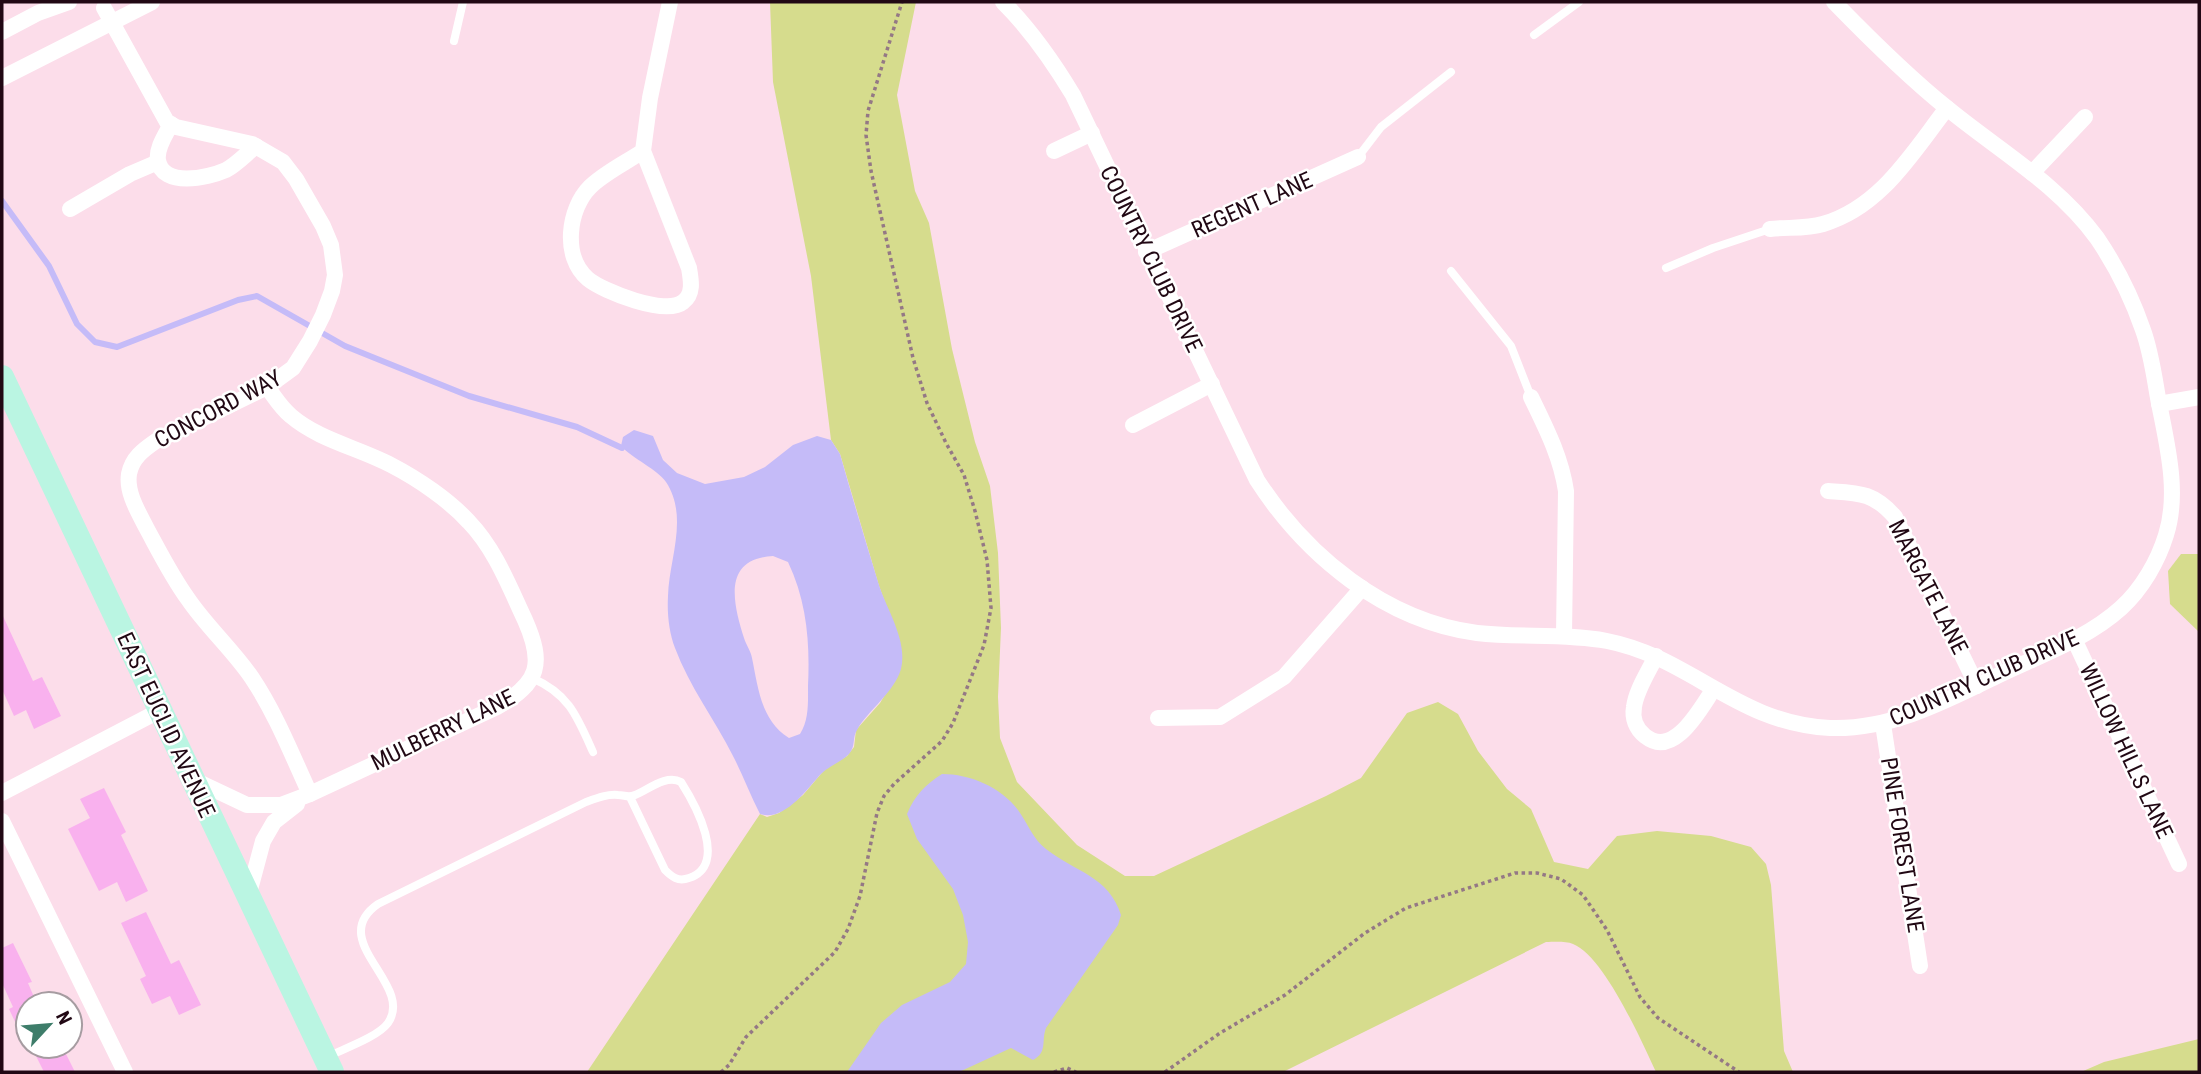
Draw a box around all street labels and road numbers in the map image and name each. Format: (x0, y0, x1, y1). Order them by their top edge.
street label: COUNTRY CLUB DRIVE (1094, 161, 1208, 357)
street label: REGENT LANE (1187, 166, 1317, 244)
street label: CONCORD WAY (150, 364, 286, 454)
street label: MARGATE LANE (1883, 515, 1973, 659)
street label: COUNTRY CLUB DRIVE (1885, 624, 2083, 732)
street label: EAST EUCLID AVENUE (111, 628, 221, 822)
street label: WILLOW HILLS LANE (2074, 659, 2178, 843)
street label: MULBERRY LANE (367, 684, 519, 776)
street label: PINE FOREST LANE (1875, 756, 1929, 934)

